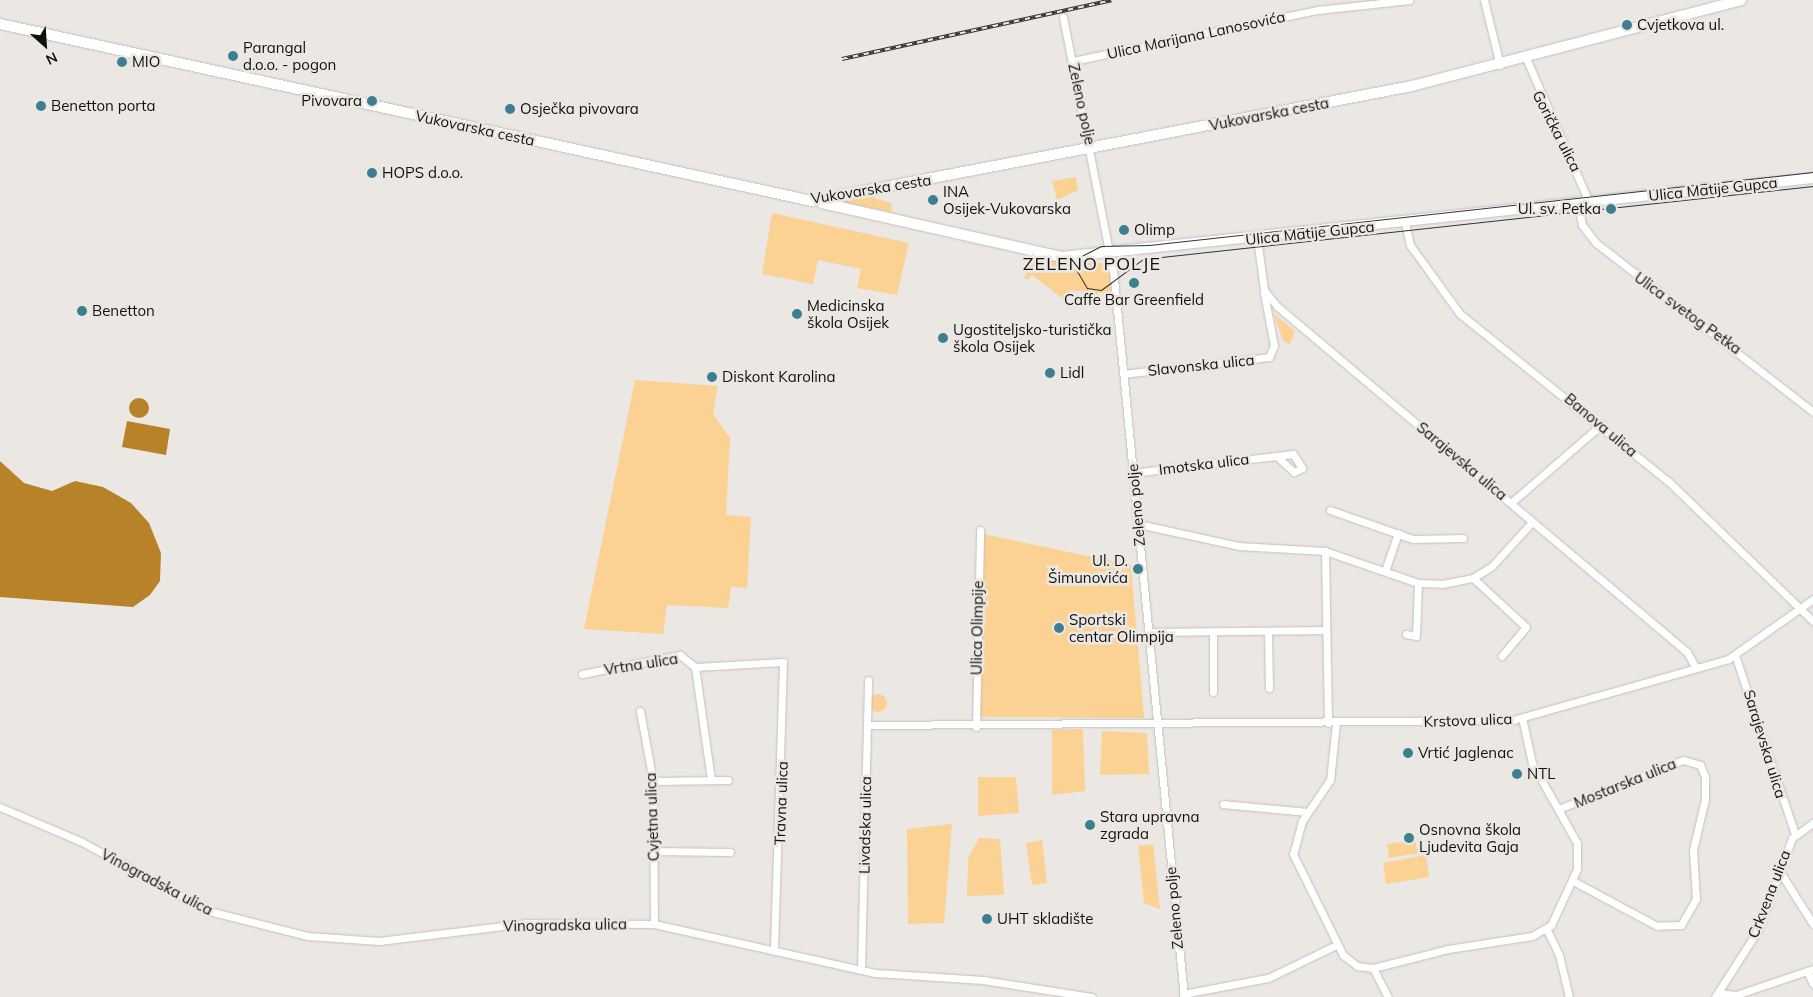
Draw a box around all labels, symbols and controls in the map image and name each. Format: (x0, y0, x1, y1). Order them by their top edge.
street label: Ulica Marijana Lanosovića (1105, 7, 1287, 63)
place label: Cvjetkova ul. (1637, 16, 1724, 34)
marker: Cvjetkova ul. (1621, 19, 1633, 31)
north arrow (20, 20, 70, 70)
place label: Parangal d.o.o. - pogon (243, 38, 336, 73)
text: N (43, 48, 60, 69)
marker: Parangal d.o.o. - pogon (227, 50, 239, 62)
place label: MIO (132, 53, 160, 71)
marker: MIO (116, 56, 128, 68)
street label: Zeleno polje (1065, 62, 1099, 146)
street label: Gorička ulica (1529, 87, 1585, 175)
place label: Pivovara (301, 92, 362, 110)
street label: Vukovarska cesta (1208, 94, 1330, 134)
marker: Pivovara (366, 95, 378, 107)
place label: Benetton porta (51, 97, 155, 115)
marker: Benetton porta (35, 100, 47, 112)
place label: Osječka pivovara (520, 100, 639, 118)
marker: Osječka pivovara (504, 103, 516, 115)
street label: Vukovarska cesta (414, 107, 536, 149)
place label: HOPS d.o.o. (382, 164, 463, 182)
marker: HOPS d.o.o. (366, 167, 378, 179)
street label: Vukovarska cesta (810, 171, 932, 207)
street label: Ulica Matije Gupca (1648, 173, 1778, 205)
place label: INA Osijek-Vukovarska (943, 182, 1071, 217)
marker: INA Osijek-Vukovarska (927, 194, 939, 206)
place label: Ul. sv. Petka (1518, 200, 1601, 218)
marker: Ul. sv. Petka (1605, 203, 1617, 215)
street label: Ulica Matije Gupca (1245, 217, 1375, 249)
place label: Olimp (1134, 221, 1175, 239)
marker: Olimp (1118, 224, 1130, 236)
district label: ZELENO POLJE (1021, 253, 1163, 275)
street label: Ulica svetog Petka (1631, 268, 1745, 358)
marker: Caffe Bar Greenfield (1128, 277, 1140, 289)
place label: Caffe Bar Greenfield (1064, 291, 1204, 309)
place label: Medicinska škola Osijek (807, 296, 889, 331)
place label: Benetton (92, 302, 155, 320)
marker: Benetton (76, 305, 88, 317)
marker: Medicinska škola Osijek (791, 308, 803, 320)
place label: Ugostiteljsko-turistička škola Osijek (953, 320, 1112, 355)
marker: Ugostiteljsko-turistička škola Osijek (937, 332, 949, 344)
street label: Slavonska ulica (1147, 350, 1255, 380)
place label: Lidl (1060, 364, 1084, 382)
marker: Lidl (1044, 367, 1056, 379)
place label: Diskont Karolina (722, 368, 836, 386)
marker: Diskont Karolina (706, 371, 718, 383)
street label: Banova ulica (1561, 389, 1641, 461)
street label: Sarajevska ulica (1413, 418, 1511, 504)
street label: Imotska ulica (1158, 450, 1250, 478)
street label: Zeleno polje (1123, 463, 1149, 547)
place label: Ul. D. Šimunovića (1048, 551, 1128, 586)
marker: Ul. D. Šimunovića (1132, 563, 1144, 575)
street label: Ulica Olimpije (967, 581, 987, 675)
place label: Sportski centar Olimpija (1069, 610, 1174, 645)
marker: Sportski centar Olimpija (1053, 622, 1065, 634)
street label: Vrtna ulica (603, 649, 679, 679)
street label: Sarajevska ulica (1740, 688, 1790, 800)
street label: Krstova ulica (1423, 709, 1513, 731)
place label: Vrtić Jaglenac (1418, 744, 1514, 762)
marker: Vrtić Jaglenac (1402, 747, 1414, 759)
street label: Mostarska ulica (1571, 754, 1679, 812)
street label: Travna ulica (771, 761, 791, 845)
place label: NTL (1527, 765, 1555, 783)
marker: NTL (1511, 768, 1523, 780)
street label: Cvjetna ulica (641, 772, 663, 862)
street label: Livadska ulica (855, 776, 875, 874)
place label: Stara upravna zgrada (1100, 807, 1200, 842)
marker: Stara upravna zgrada (1084, 819, 1096, 831)
place label: Osnovna škola Ljudevita Gaja (1419, 820, 1521, 855)
marker: Osnovna škola Ljudevita Gaja (1403, 832, 1415, 844)
street label: Vinogradska ulica (98, 845, 216, 919)
street label: Crkvena ulica (1744, 847, 1794, 941)
street label: Zeleno polje (1161, 866, 1187, 950)
place label: UHT skladište (997, 910, 1093, 928)
marker: UHT skladište (981, 913, 993, 925)
street label: Vinogradska ulica (503, 915, 627, 935)

